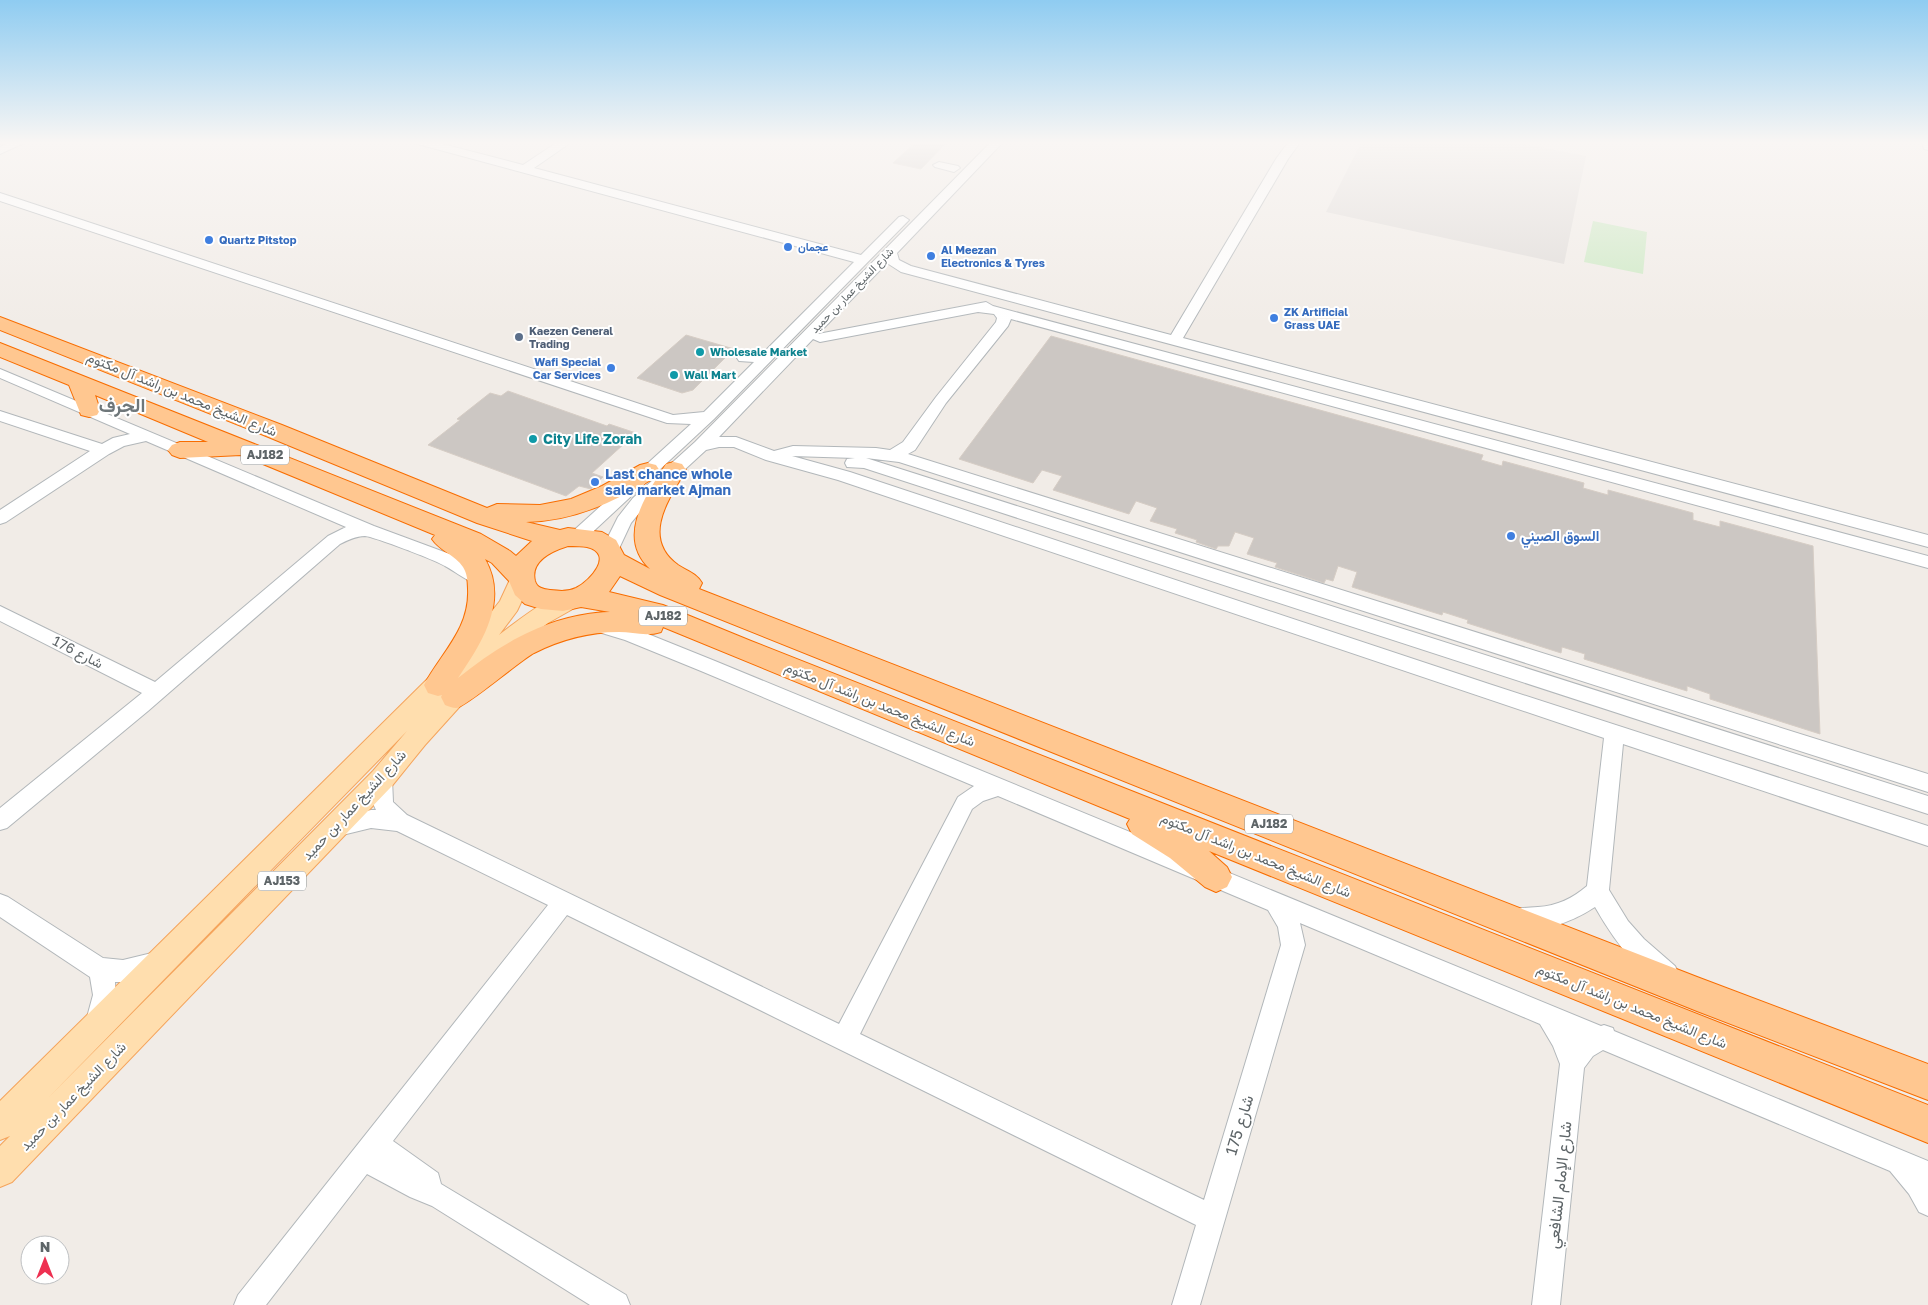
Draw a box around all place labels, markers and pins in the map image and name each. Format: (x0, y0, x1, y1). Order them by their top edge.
place label: Quartz Pitstop (219, 233, 297, 246)
marker: Quartz Pitstop (203, 234, 215, 246)
place label: عجمان (798, 240, 828, 254)
marker: عجمان (782, 241, 794, 253)
place label: Al Meezan Electronics & Tyres (941, 243, 1045, 269)
marker: Al Meezan Electronics & Tyres (925, 250, 937, 262)
place label: ZK Artificial Grass UAE (1284, 305, 1348, 331)
marker: ZK Artificial Grass UAE (1268, 312, 1280, 324)
place label: Kaezen General Trading (529, 324, 613, 350)
marker: Kaezen General Trading (513, 331, 525, 343)
place label: Wholesale Market (710, 345, 808, 358)
marker: Wholesale Market (694, 346, 706, 358)
place label: Wafi Special Car Services (533, 355, 601, 381)
marker: Wafi Special Car Services (605, 362, 617, 374)
place label: Wall Mart (684, 368, 737, 381)
marker: Wall Mart (668, 369, 680, 381)
place label: City Life Zorah (543, 430, 642, 447)
marker: City Life Zorah (527, 433, 539, 445)
place label: Last chance whole sale market Ajman (605, 465, 732, 498)
marker: Last chance whole sale market Ajman (589, 476, 601, 488)
place label: السوق الصيني (1521, 527, 1599, 548)
marker: السوق الصيني (1505, 530, 1517, 542)

